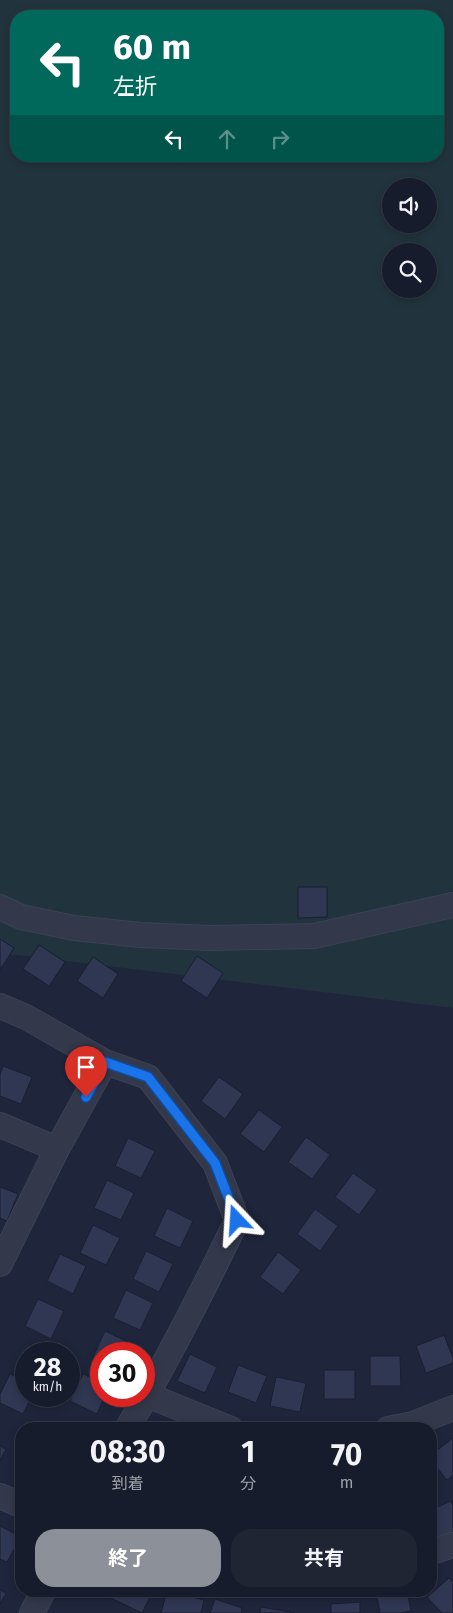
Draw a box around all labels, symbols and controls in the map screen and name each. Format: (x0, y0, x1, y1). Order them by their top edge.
text: 60 m (113, 26, 191, 68)
icon: left (30, 30, 95, 95)
text: 左折 (113, 73, 157, 100)
icon: left (160, 125, 188, 153)
icon: ahead (213, 125, 241, 153)
icon: right (266, 125, 294, 153)
map controls (382, 178, 437, 298)
button: sound (382, 178, 437, 233)
button: search (382, 243, 437, 298)
pin (65, 1046, 107, 1097)
icon: arrive (72, 1053, 100, 1081)
position arrow (210, 1193, 262, 1245)
speed limit sign: 30 (90, 1342, 155, 1407)
text: 28 (34, 1353, 61, 1383)
text: km/h (33, 1380, 62, 1394)
text: 08:30 (90, 1434, 166, 1470)
text: 1 (241, 1434, 255, 1470)
text: 70 (331, 1437, 362, 1473)
text: m (340, 1473, 353, 1492)
text: 到着 (112, 1474, 144, 1493)
text: 分 (240, 1474, 256, 1493)
button: 終了 (35, 1529, 221, 1587)
button: 共有 (231, 1529, 417, 1587)

